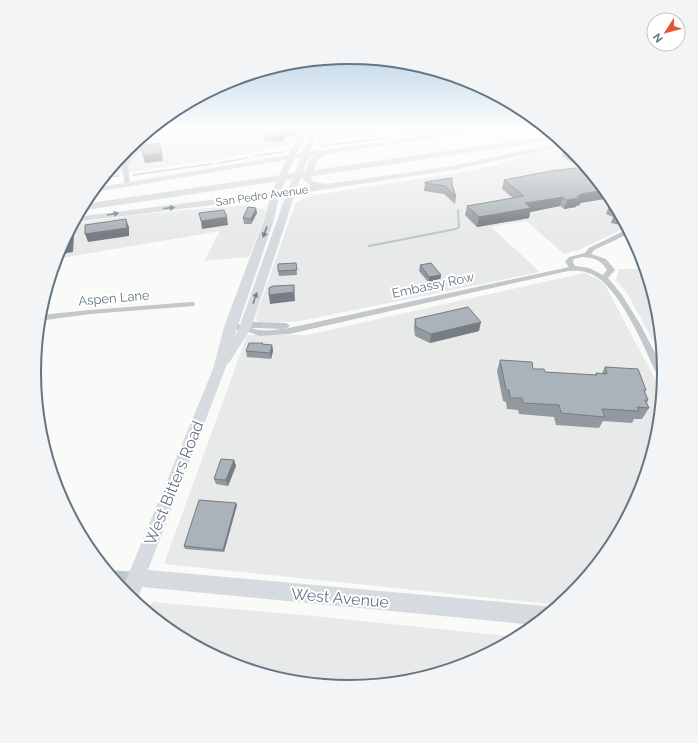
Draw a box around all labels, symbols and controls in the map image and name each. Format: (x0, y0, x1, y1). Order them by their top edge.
north arrow (646, 12, 686, 52)
text: N (651, 30, 666, 45)
street label: San Pedro Avenue (215, 183, 310, 209)
one-way arrow (163, 204, 175, 211)
one-way arrow (107, 211, 119, 217)
one-way arrow (261, 227, 267, 239)
street label: Embassy Row (391, 269, 476, 301)
street label: Aspen Lane (78, 287, 151, 309)
one-way arrow (253, 291, 259, 303)
street label: West Bitters Road (140, 418, 208, 548)
street label: West Avenue (290, 584, 390, 612)

